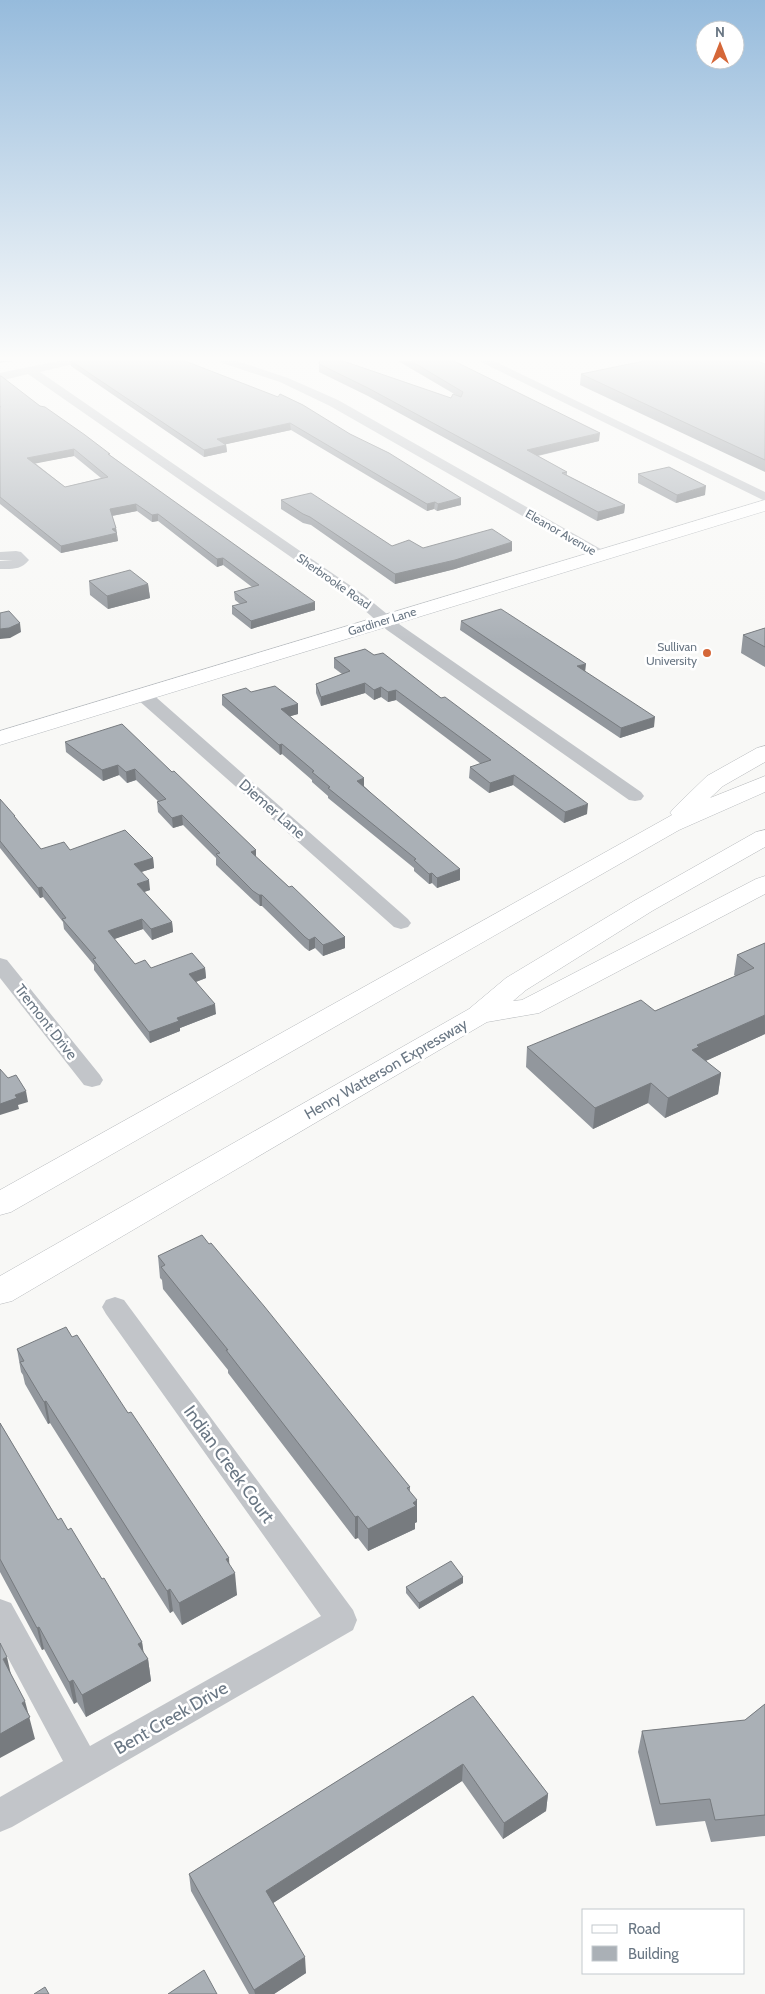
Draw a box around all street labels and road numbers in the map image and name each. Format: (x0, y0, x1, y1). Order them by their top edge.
street label: Eleanor Avenue (523, 506, 599, 558)
street label: Sherbrooke Road (294, 550, 374, 612)
street label: Gardiner Lane (346, 604, 418, 638)
street label: Diemer Lane (235, 776, 309, 843)
street label: Tremont Drive (11, 981, 81, 1064)
street label: Henry Watterson Expressway (301, 1015, 471, 1123)
street label: Indian Creek Court (179, 1401, 279, 1527)
street label: Bent Creek Drive (110, 1677, 232, 1759)

